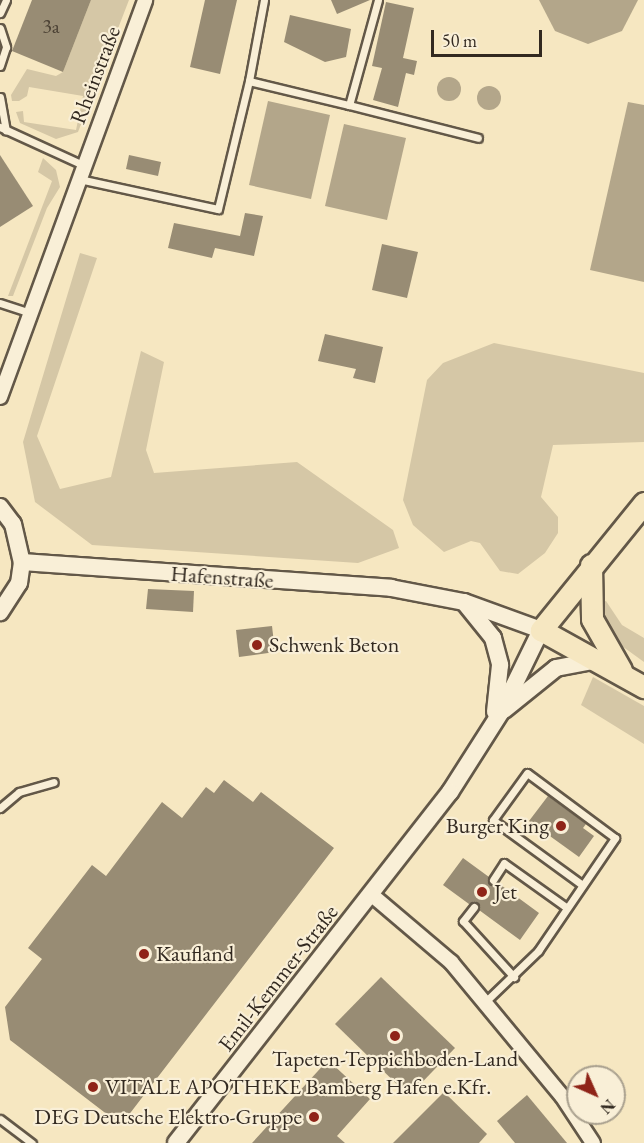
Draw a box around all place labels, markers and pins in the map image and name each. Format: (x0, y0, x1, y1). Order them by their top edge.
place label: Schwenk Beton (269, 632, 399, 658)
marker: Schwenk Beton (250, 638, 264, 652)
place label: Burger King (446, 813, 549, 839)
marker: Burger King (554, 819, 568, 833)
place label: Jet (494, 879, 517, 905)
marker: Jet (475, 885, 489, 899)
place label: Kaufland (156, 941, 234, 967)
marker: Kaufland (137, 947, 151, 961)
marker: Tapeten-Teppichboden-Land (388, 1029, 402, 1043)
place label: Tapeten-Teppichboden-Land (272, 1046, 518, 1072)
place label: VITALE APOTHEKE Bamberg Hafen e.Kfr. (105, 1074, 491, 1100)
marker: VITALE APOTHEKE Bamberg Hafen e.Kfr. (86, 1080, 100, 1094)
place label: DEG Deutsche Elektro-Gruppe (34, 1104, 302, 1130)
marker: DEG Deutsche Elektro-Gruppe (307, 1110, 321, 1124)

